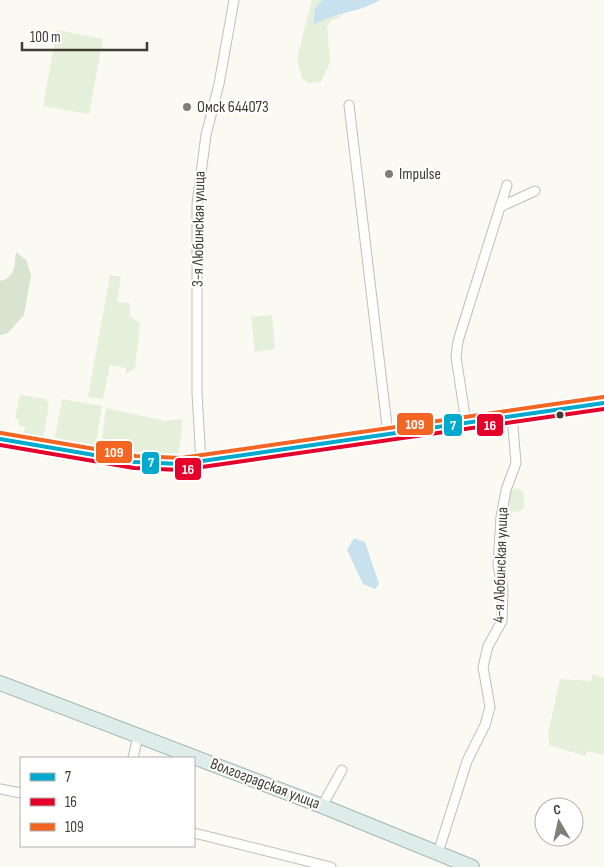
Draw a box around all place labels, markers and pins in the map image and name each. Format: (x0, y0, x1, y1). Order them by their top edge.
place label: Омск 644073 (197, 98, 269, 117)
marker: Омск 644073 (181, 101, 193, 113)
place label: Impulse (399, 165, 441, 184)
marker: Impulse (383, 168, 395, 180)
unlabelled marker (555, 410, 565, 420)

